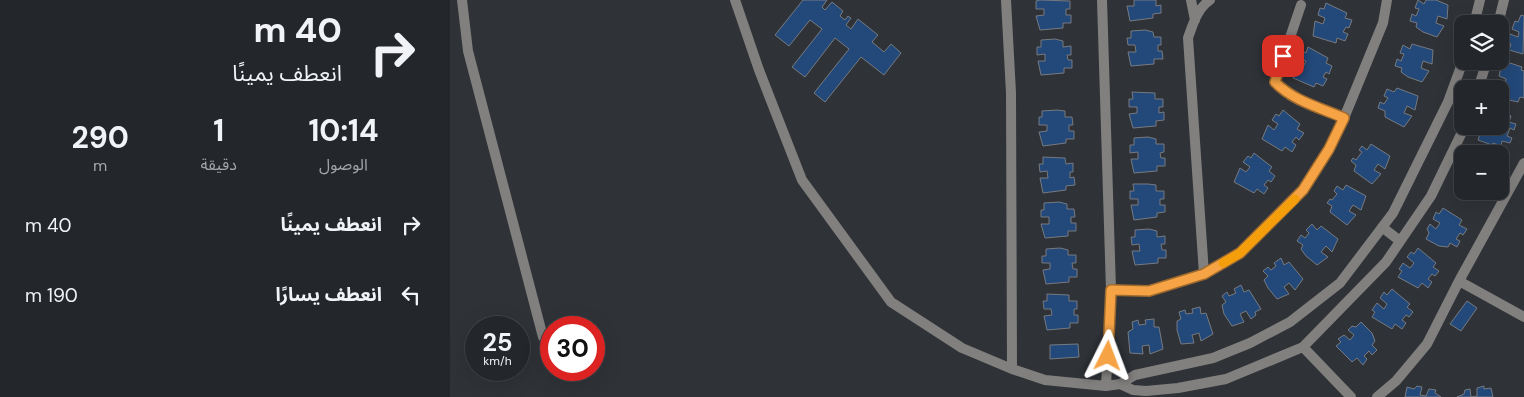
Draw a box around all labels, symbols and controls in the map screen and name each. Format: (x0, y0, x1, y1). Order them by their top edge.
text: 40 m (253, 7, 342, 53)
map controls (1454, 15, 1509, 200)
button: layers (1454, 15, 1509, 70)
icon: right (360, 20, 425, 85)
pin (1262, 35, 1304, 77)
icon: arrive (1269, 42, 1297, 70)
text: انعطف يمينًا (232, 59, 342, 88)
button: + (1454, 80, 1509, 135)
text: 1 (213, 111, 224, 150)
text: 10:14 (308, 111, 378, 150)
text: 290 (72, 118, 129, 157)
button: − (1454, 145, 1509, 200)
text: دقيقة (200, 154, 237, 175)
text: الوصول (319, 154, 368, 175)
text: m (93, 155, 107, 176)
icon: right (397, 211, 425, 239)
text: انعطف يمينًا (280, 212, 382, 237)
text: 40 m (25, 213, 72, 238)
icon: left (397, 281, 425, 309)
text: انعطف يسارًا (275, 282, 382, 307)
text: 190 m (25, 283, 78, 308)
speed limit sign: 30 (540, 316, 605, 381)
text: 25 (483, 326, 512, 359)
position arrow (1081, 329, 1133, 381)
text: km/h (483, 353, 512, 369)

